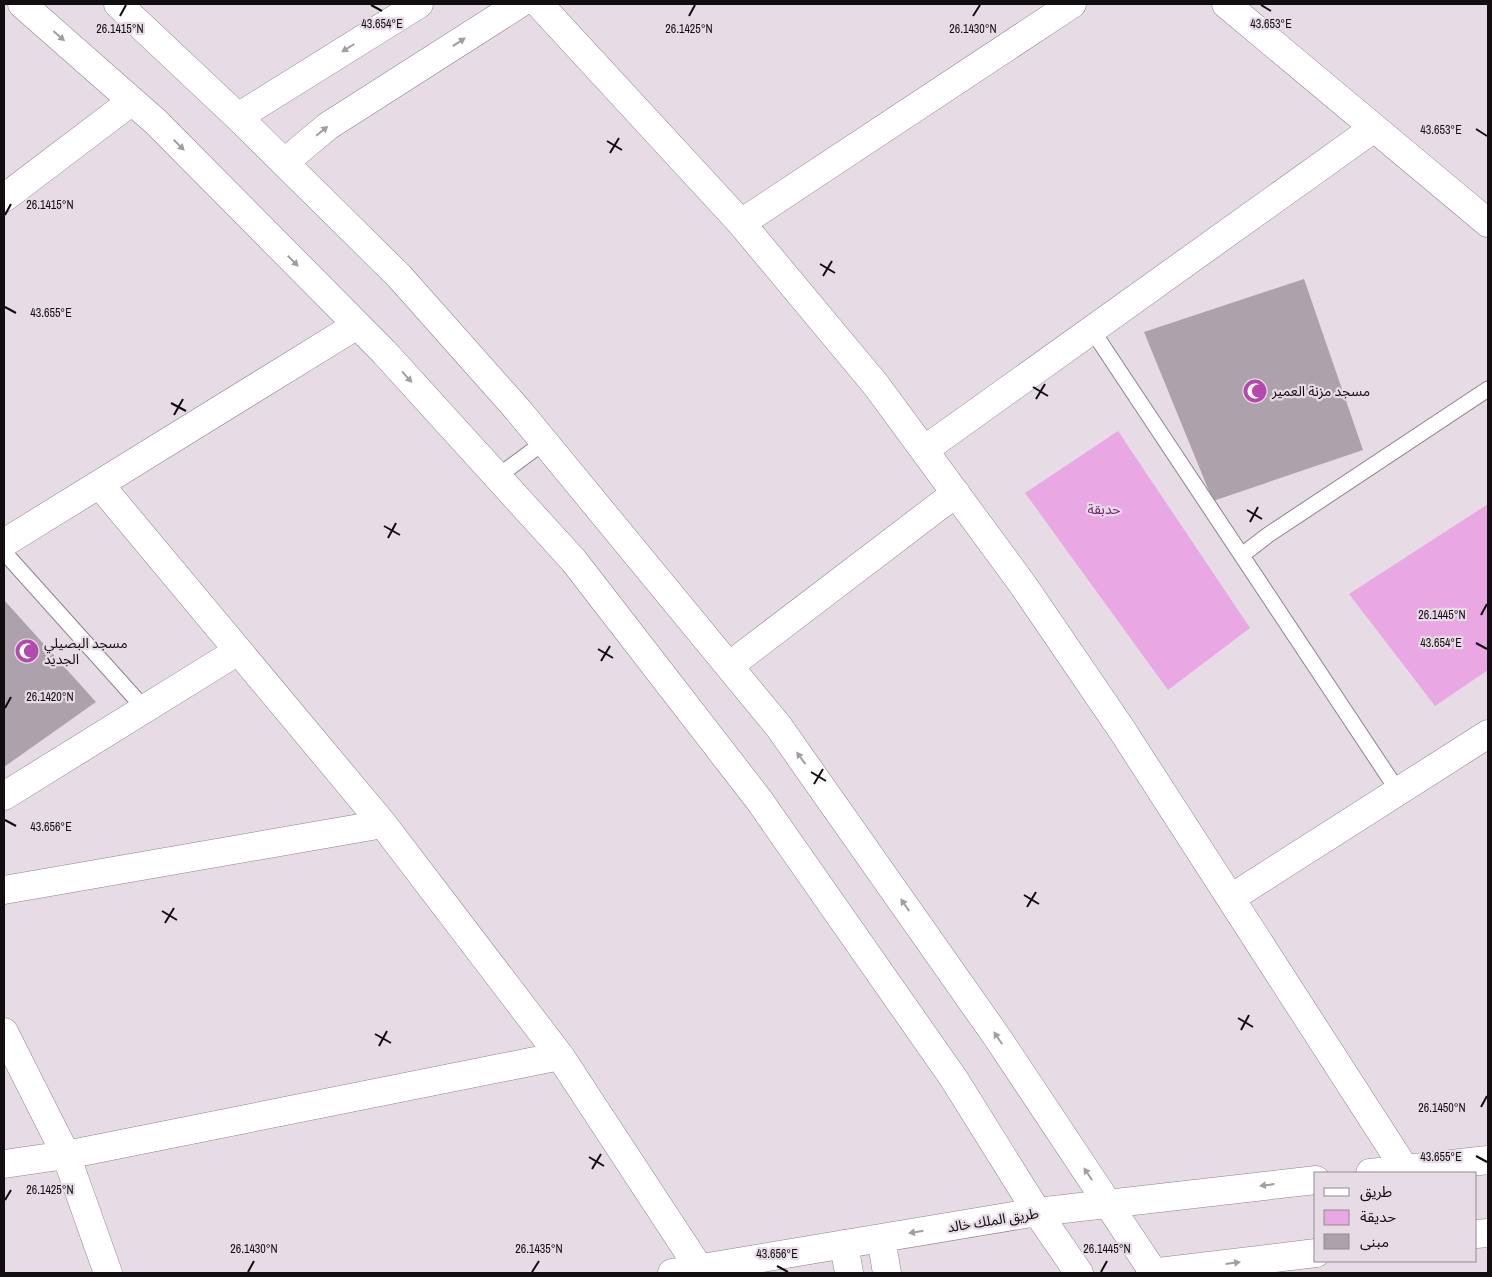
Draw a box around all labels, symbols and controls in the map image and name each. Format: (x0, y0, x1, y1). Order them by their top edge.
text: 43.654°E (361, 16, 403, 32)
text: 43.653°E (1250, 16, 1292, 32)
text: 26.1415°N (96, 21, 144, 37)
text: 26.1425°N (665, 21, 713, 37)
text: 26.1430°N (949, 21, 997, 37)
one-way arrow (52, 30, 64, 42)
one-way arrow (452, 38, 465, 47)
one-way arrow (341, 44, 354, 53)
text: 43.653°E (1420, 122, 1462, 138)
one-way arrow (316, 126, 329, 136)
one-way arrow (173, 139, 185, 151)
text: 26.1415°N (26, 197, 74, 213)
one-way arrow (287, 254, 299, 266)
text: 43.655°E (30, 305, 72, 321)
one-way arrow (401, 370, 413, 382)
mosque icon: مسجد مزنة العمير (1242, 378, 1268, 404)
place label: مسجد مزنة العمير (1271, 382, 1370, 400)
park label: حدبقة (1087, 500, 1121, 518)
text: 26.1445°N (1418, 607, 1466, 623)
place label: مسجد البصيلي الجديد (44, 634, 128, 668)
text: 43.654°E (1420, 635, 1462, 651)
mosque icon: مسجد البصيلي الجديد (14, 638, 40, 664)
text: 26.1420°N (26, 689, 74, 705)
one-way arrow (796, 751, 806, 765)
text: 43.656°E (30, 819, 72, 835)
one-way arrow (900, 898, 910, 912)
one-way arrow (993, 1032, 1003, 1045)
text: 26.1450°N (1418, 1100, 1466, 1116)
text: 43.655°E (1420, 1149, 1462, 1165)
one-way arrow (1083, 1167, 1093, 1181)
legend (1314, 1172, 1477, 1262)
one-way arrow (1259, 1181, 1275, 1189)
text: طريق (1360, 1181, 1392, 1202)
text: 26.1425°N (26, 1182, 74, 1198)
street label: طريق الملك خالد (946, 1204, 1040, 1237)
text: حديقة (1360, 1206, 1396, 1227)
one-way arrow (907, 1229, 923, 1237)
text: مبنى (1360, 1231, 1389, 1252)
text: 26.1430°N (230, 1241, 278, 1257)
text: 26.1435°N (515, 1241, 563, 1257)
text: 26.1445°N (1083, 1241, 1131, 1257)
text: 43.656°E (756, 1246, 798, 1262)
one-way arrow (1226, 1259, 1242, 1267)

